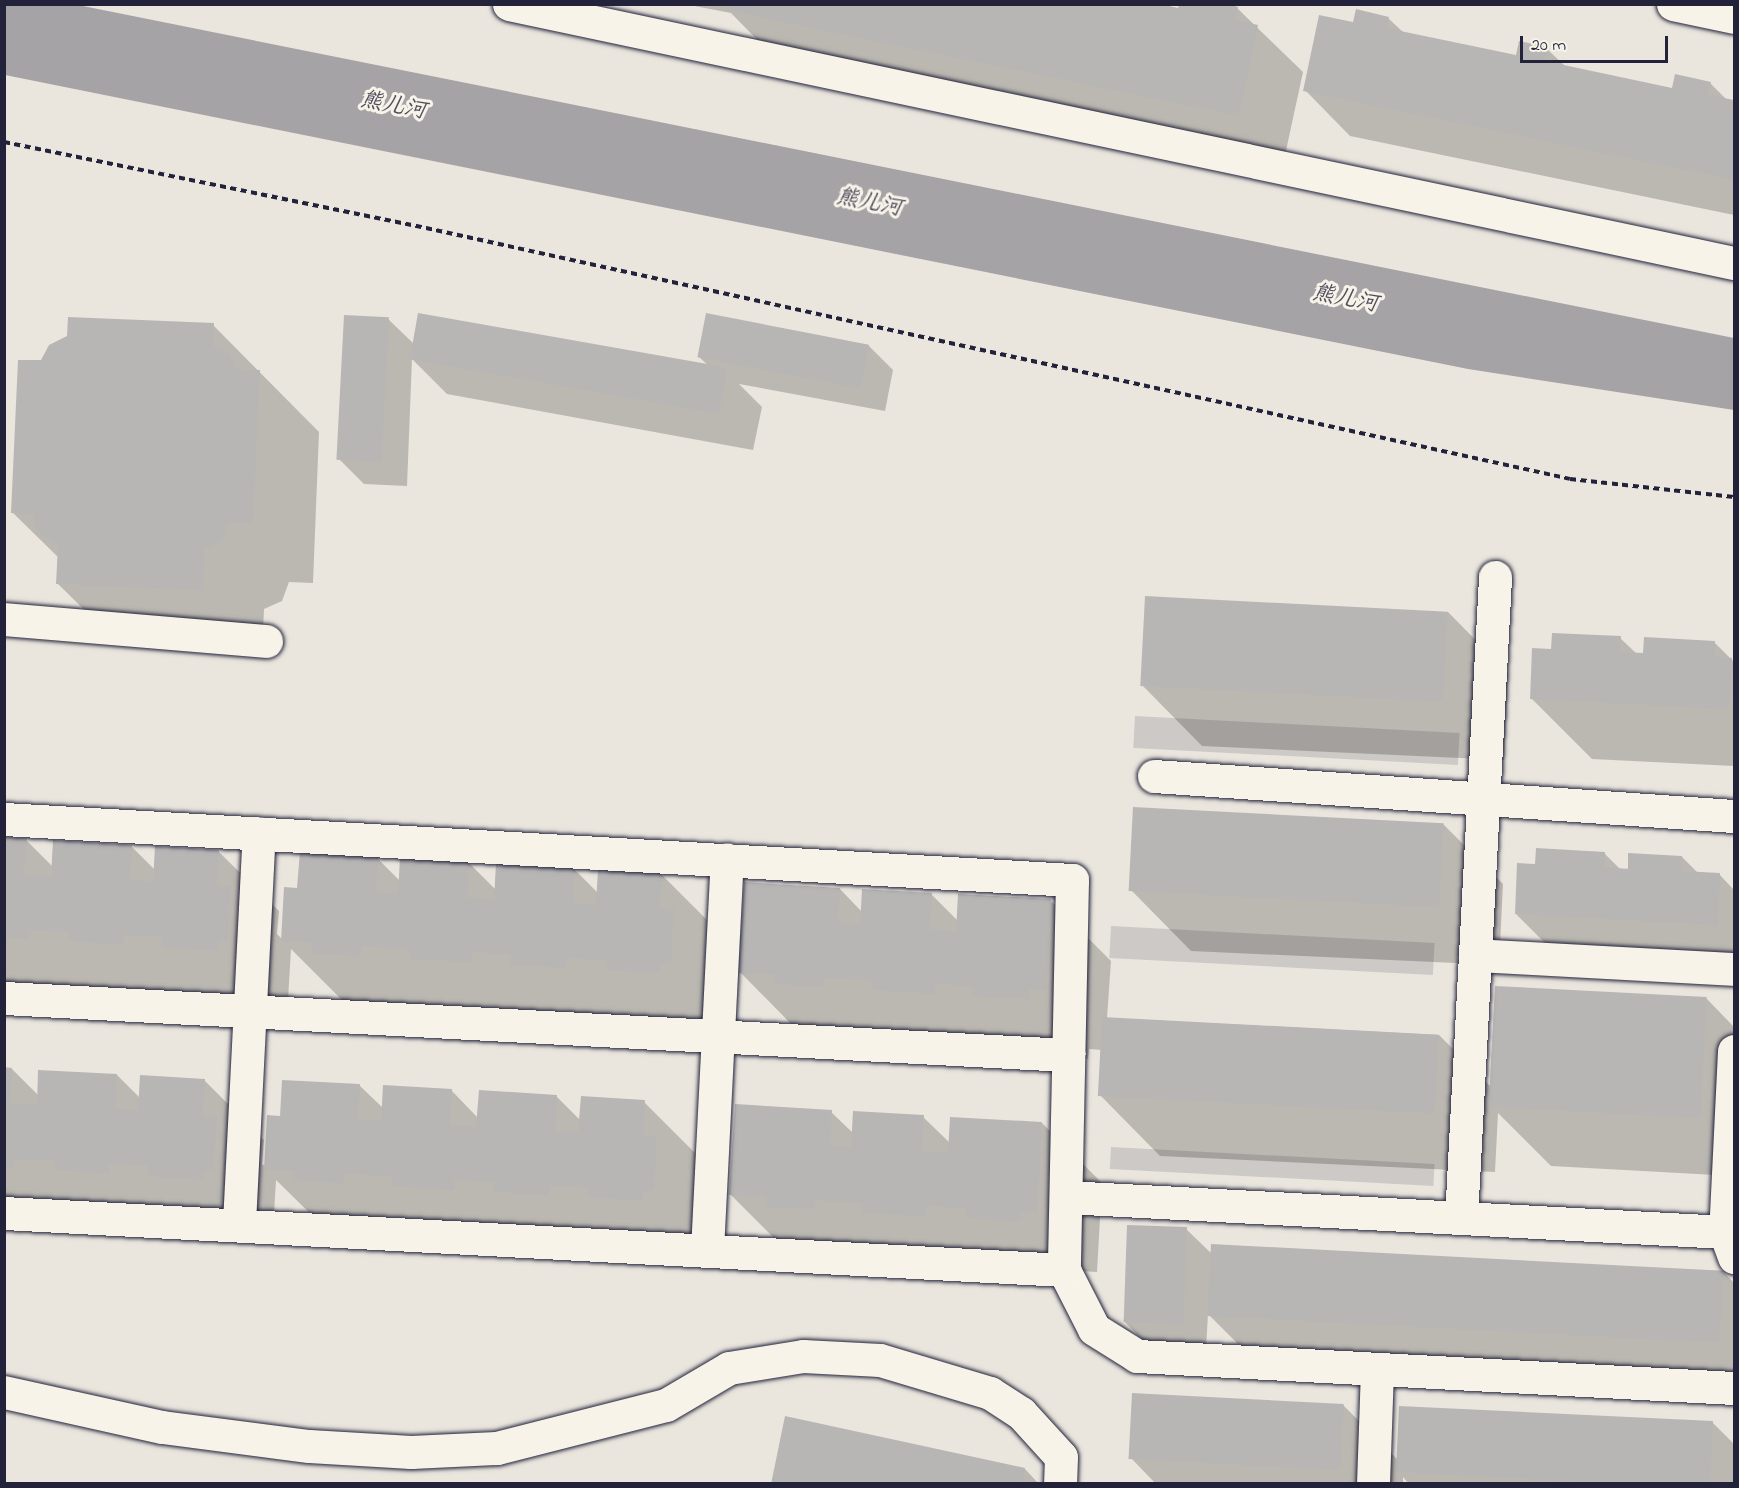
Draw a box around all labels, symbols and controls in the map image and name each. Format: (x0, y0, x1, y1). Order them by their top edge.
scale bar (1523, 24, 1672, 62)
text: 20 m (1531, 33, 1566, 59)
water label: 熊儿河 (358, 88, 428, 126)
water label: 熊儿河 (834, 185, 904, 223)
water label: 熊儿河 (1310, 281, 1380, 319)

